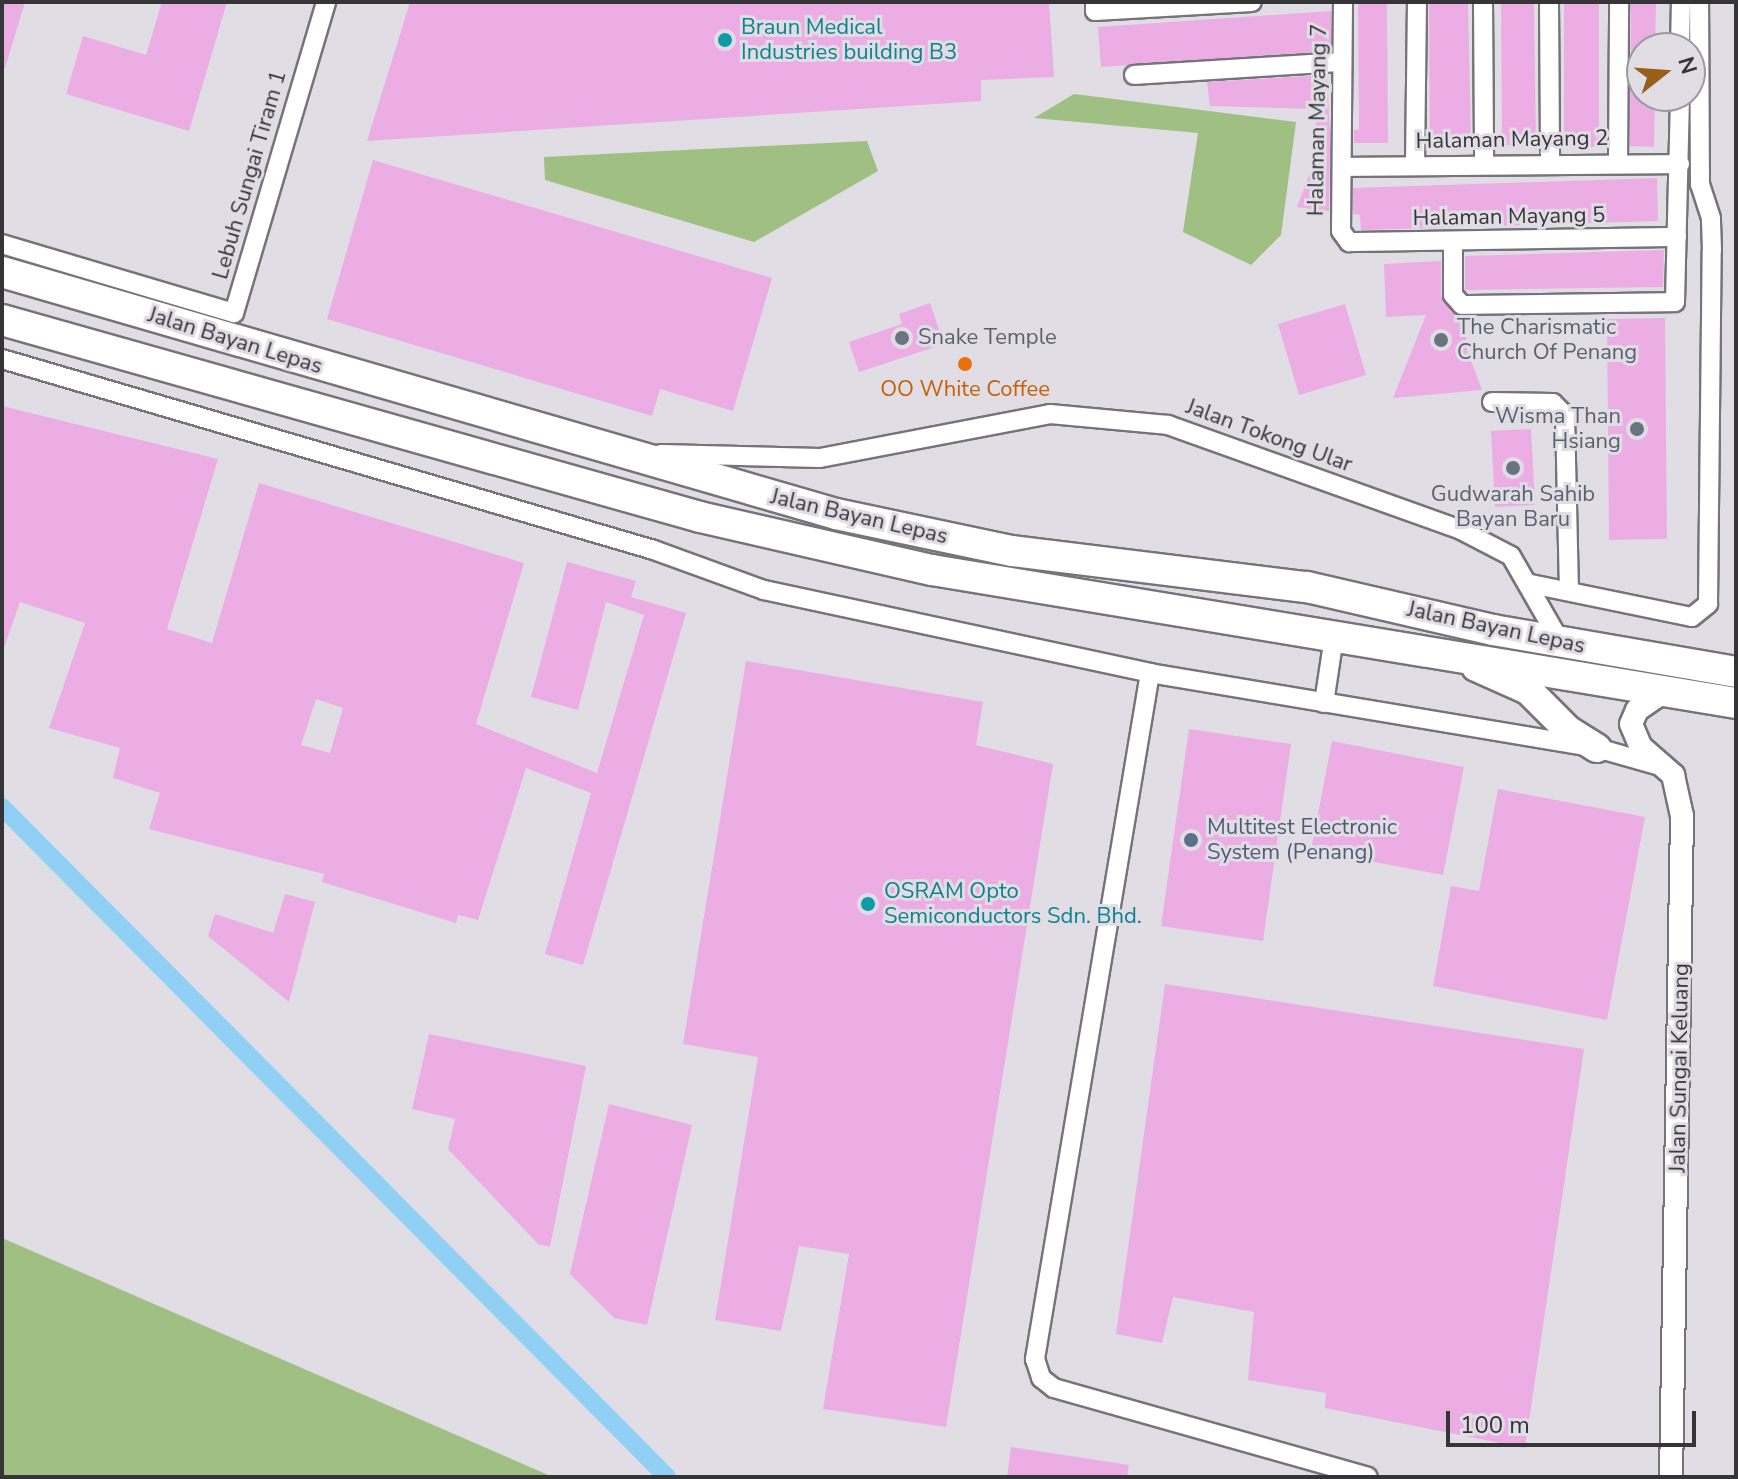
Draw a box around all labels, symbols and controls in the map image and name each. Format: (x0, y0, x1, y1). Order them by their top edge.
place label: Braun Medical Industries building B3 (741, 14, 957, 66)
street label: Halaman Mayang 7 (1303, 24, 1333, 216)
marker: Braun Medical Industries building B3 (716, 31, 734, 49)
north arrow (1626, 32, 1706, 112)
text: N (1670, 53, 1704, 78)
street label: Lebuh Sungai Tiram 1 (208, 68, 292, 282)
street label: Halaman Mayang 2 (1416, 125, 1608, 155)
street label: Halaman Mayang 5 (1413, 202, 1605, 232)
street label: Jalan Bayan Lepas (145, 302, 325, 380)
place label: The Charismatic Church Of Penang (1457, 314, 1637, 366)
place label: Snake Temple (918, 325, 1057, 351)
marker: Snake Temple (893, 329, 911, 347)
marker: The Charismatic Church Of Penang (1432, 331, 1450, 349)
marker: OO White Coffee (956, 355, 974, 373)
place label: OO White Coffee (880, 377, 1050, 403)
street label: Jalan Tokong Ular (1182, 394, 1356, 478)
place label: Wisma Than Hsiang (1495, 403, 1621, 454)
marker: Wisma Than Hsiang (1628, 420, 1646, 438)
marker: Gudwarah Sahib Bayan Baru (1504, 459, 1522, 477)
place label: Gudwarah Sahib Bayan Baru (1431, 481, 1595, 532)
street label: Jalan Bayan Lepas (768, 484, 950, 550)
street label: Jalan Bayan Lepas (1405, 596, 1587, 660)
place label: Multitest Electronic System (Penang) (1207, 814, 1397, 866)
marker: Multitest Electronic System (Penang) (1182, 831, 1200, 849)
place label: OSRAM Opto Semiconductors Sdn. Bhd. (884, 878, 1142, 930)
marker: OSRAM Opto Semiconductors Sdn. Bhd. (859, 895, 877, 913)
street label: Jalan Sungai Keluang (1665, 963, 1695, 1173)
scale bar (1450, 1395, 1700, 1445)
text: 100 m (1460, 1409, 1530, 1441)

